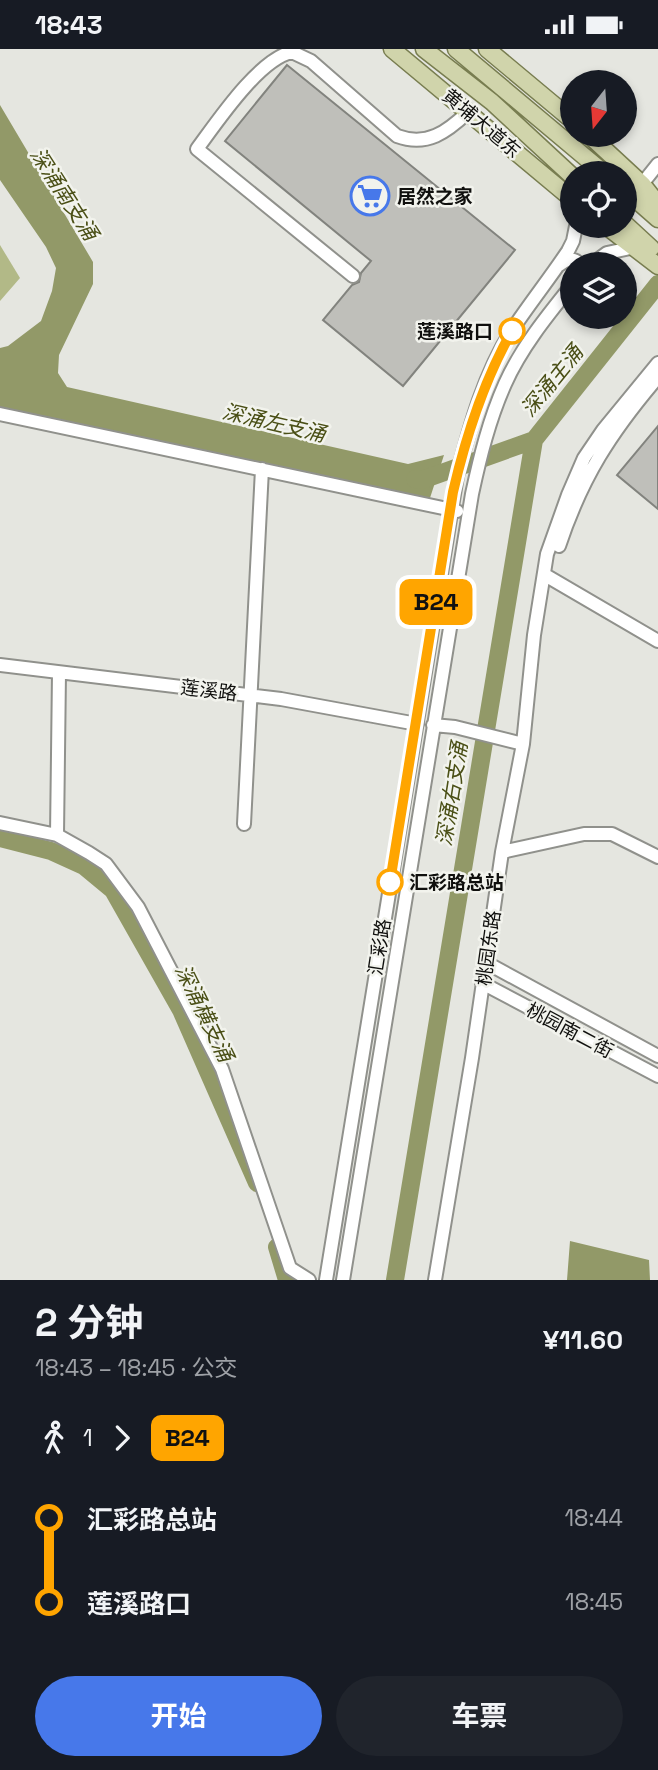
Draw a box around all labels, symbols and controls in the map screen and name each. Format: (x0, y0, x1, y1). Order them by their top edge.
text: 18:43 (35, 8, 102, 42)
north arrow (560, 70, 637, 147)
map controls (560, 70, 637, 329)
street label: 黄埔大道东 (437, 83, 526, 163)
water label: 深涌南支涌 (25, 142, 105, 247)
button: locate (560, 161, 637, 238)
supermarket icon: 居然之家 (349, 175, 391, 217)
place label: 居然之家 (397, 184, 473, 209)
button: layers (560, 252, 637, 329)
marker: 莲溪路口 (499, 318, 525, 344)
place label: 莲溪路口 (417, 319, 493, 344)
water label: 深涌主涌 (515, 338, 590, 422)
water label: 深涌左支涌 (220, 398, 330, 448)
line badge: B24 (396, 579, 476, 625)
text: B24 (413, 586, 459, 617)
street label: 莲溪路 (179, 675, 239, 706)
water label: 深涌右支涌 (430, 738, 473, 848)
marker: 汇彩路总站 (377, 869, 403, 895)
place label: 汇彩路总站 (409, 870, 504, 895)
street label: 桃园东路 (471, 909, 506, 987)
street label: 汇彩路 (363, 917, 396, 977)
water label: 深涌横支涌 (169, 960, 240, 1068)
street label: 桃园南二街 (522, 997, 618, 1064)
text: 2 分钟 (35, 1299, 143, 1347)
text: ¥11.60 (543, 1323, 623, 1357)
text: 18:43 – 18:45 · 公交 (35, 1353, 238, 1383)
icon: walk (35, 1419, 73, 1457)
icon: forward (103, 1419, 141, 1457)
text: B24 (165, 1422, 210, 1453)
text: 1 (83, 1423, 93, 1453)
text: 汇彩路总站 (87, 1503, 217, 1537)
text: 18:44 (564, 1503, 623, 1533)
text: 莲溪路口 (87, 1587, 191, 1621)
text: 18:45 (565, 1587, 623, 1617)
button: 开始 (35, 1676, 322, 1756)
button: 车票 (336, 1676, 623, 1756)

